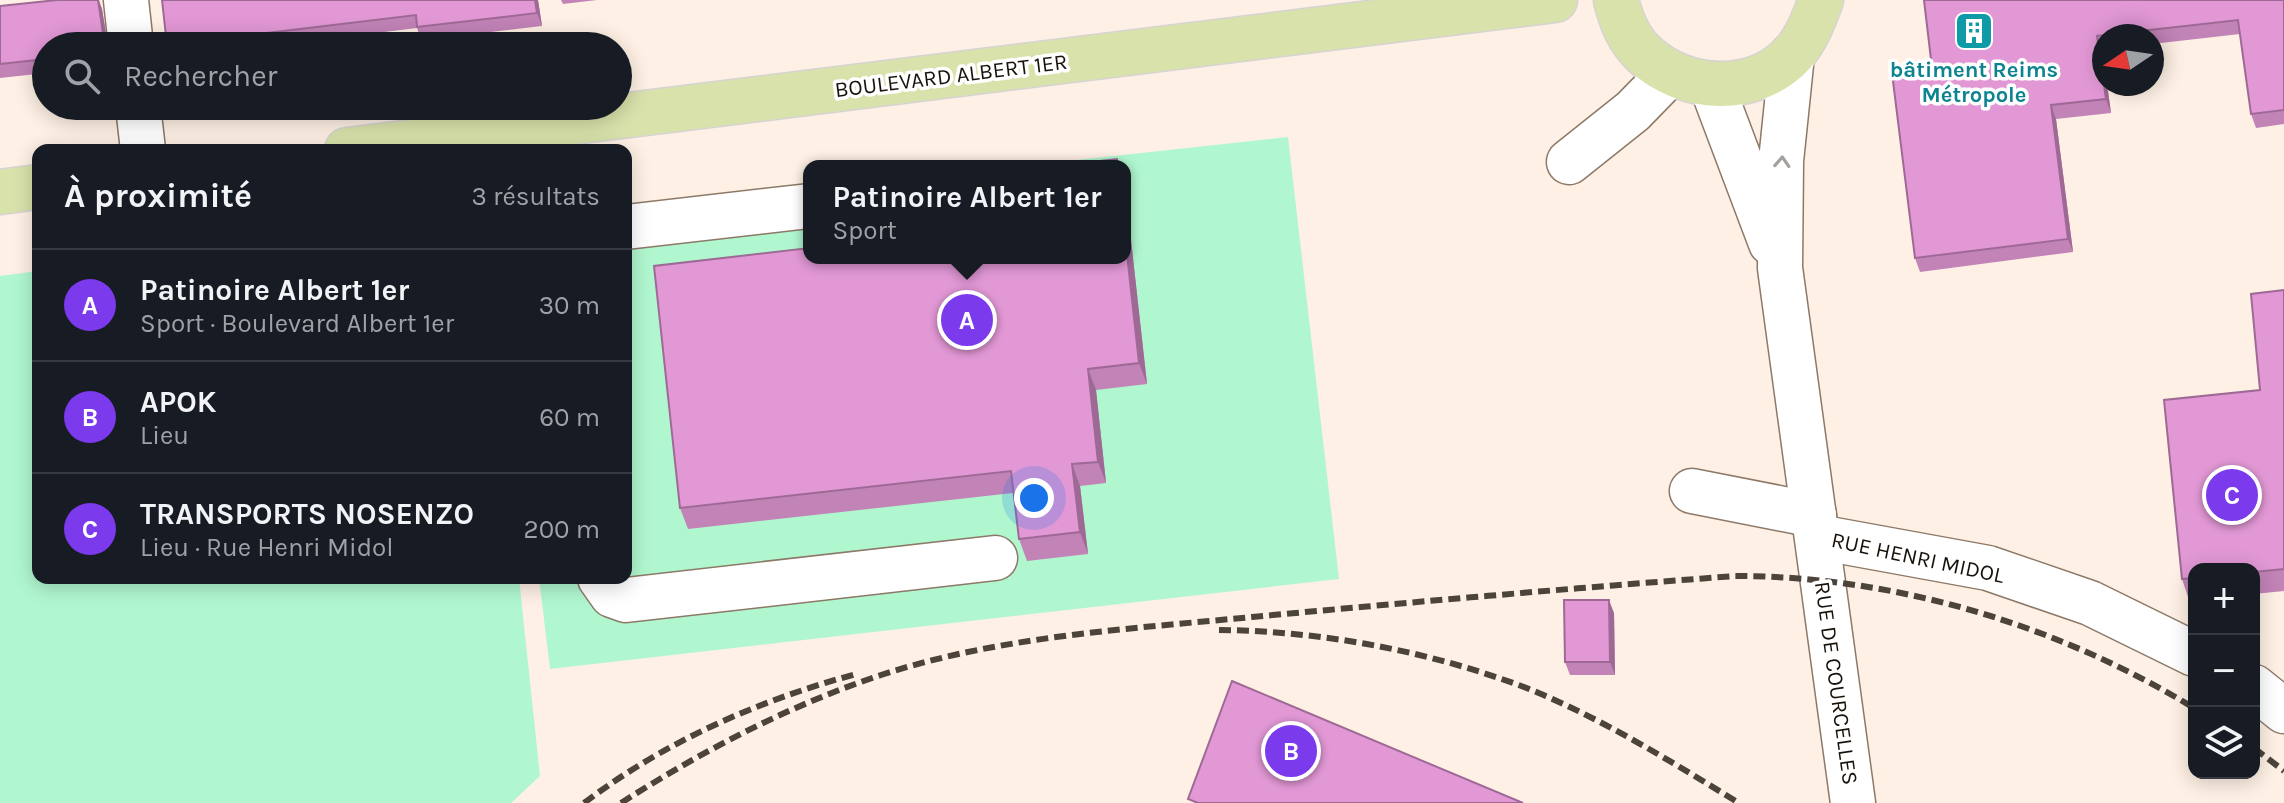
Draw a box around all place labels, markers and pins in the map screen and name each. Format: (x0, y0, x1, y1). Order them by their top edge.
building icon: bâtiment Reims Métropole (1953, 10, 1995, 52)
place label: bâtiment Reims Métropole (1890, 57, 2058, 108)
pin: A (941, 290, 993, 350)
pin: C (2206, 465, 2258, 525)
pin: B (1265, 721, 1317, 781)

